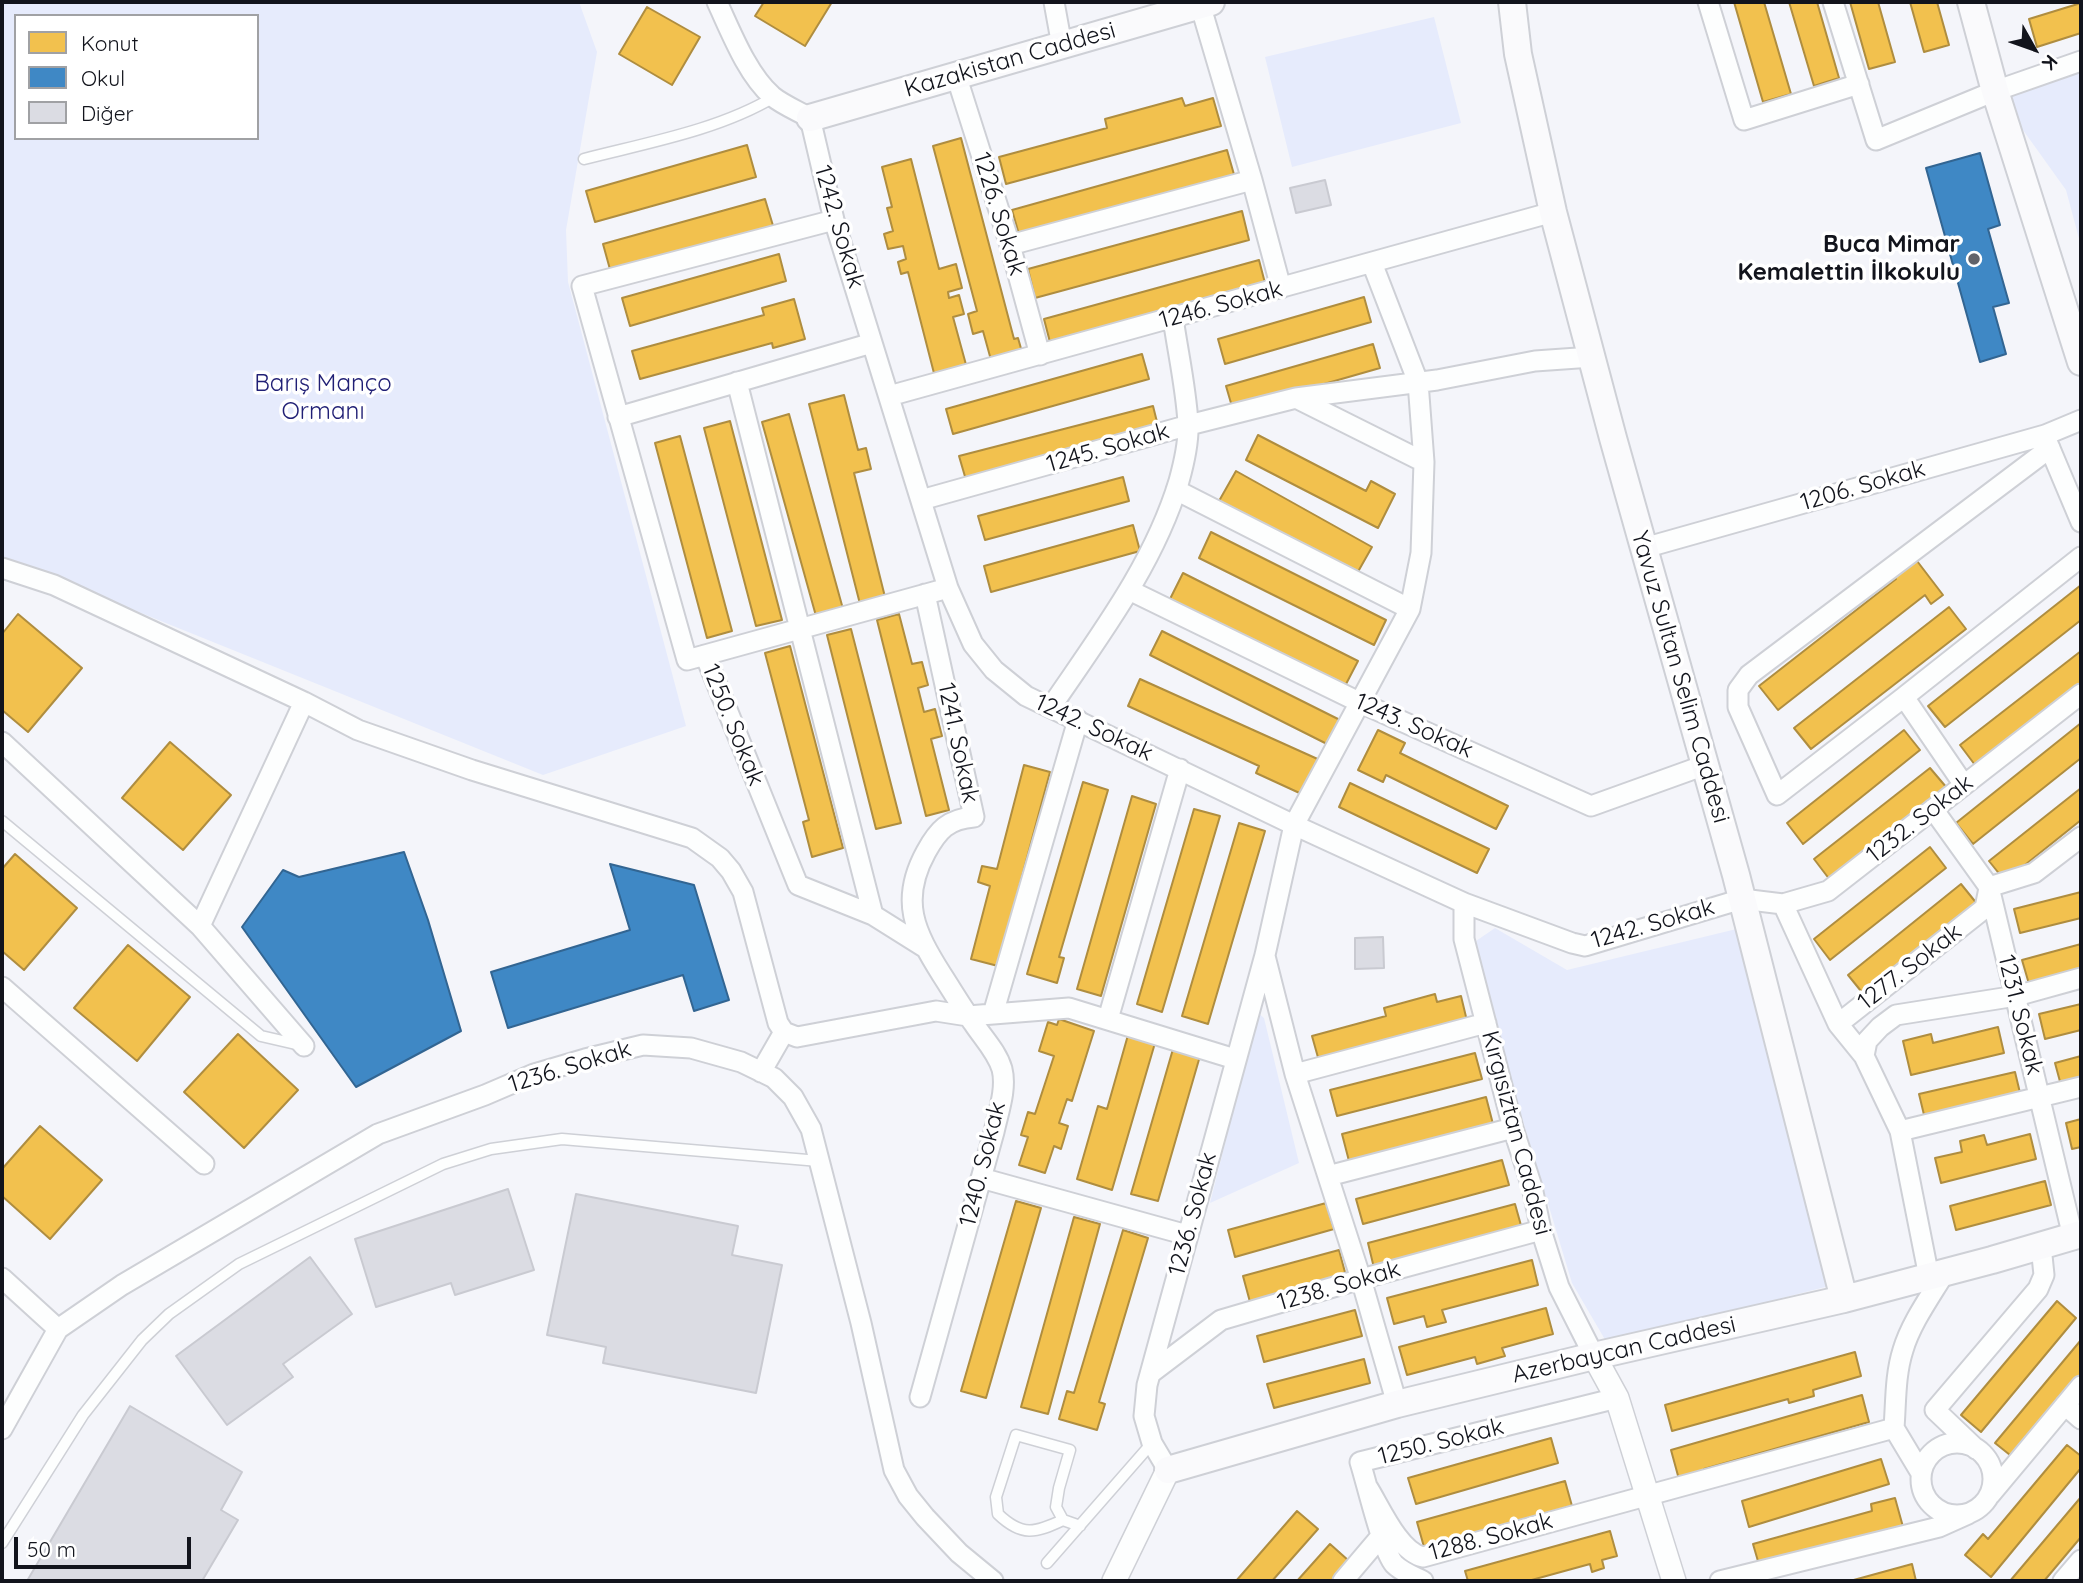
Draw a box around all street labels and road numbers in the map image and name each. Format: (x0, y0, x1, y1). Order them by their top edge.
street label: Kazakistan Caddesi (901, 16, 1119, 104)
street label: 1226. Sokak (967, 149, 1031, 279)
street label: 1242. Sokak (808, 162, 870, 292)
street label: 1246. Sokak (1156, 275, 1286, 335)
street label: 1245. Sokak (1043, 417, 1173, 479)
street label: 1206. Sokak (1797, 454, 1929, 518)
street label: Yavuz Sultan Selim Caddesi (1624, 528, 1736, 826)
street label: 1250. Sokak (696, 660, 770, 790)
street label: 1241. Sokak (931, 680, 985, 806)
street label: 1243. Sokak (1351, 687, 1477, 765)
street label: 1242. Sokak (1030, 688, 1158, 768)
street label: 1232. Sokak (1861, 769, 1979, 869)
street label: 1242. Sokak (1588, 893, 1718, 955)
street label: 1277. Sokak (1852, 918, 1968, 1016)
street label: 1231. Sokak (1991, 952, 2049, 1078)
street label: Kırgısiztan Caddesi (1475, 1028, 1557, 1238)
street label: 1236. Sokak (505, 1035, 635, 1099)
street label: 1240. Sokak (954, 1099, 1012, 1229)
street label: 1236. Sokak (1163, 1149, 1223, 1279)
street label: 1238. Sokak (1274, 1255, 1404, 1317)
street label: Azerbaycan Caddesi (1509, 1310, 1739, 1390)
street label: 1250. Sokak (1375, 1412, 1507, 1472)
street label: 1288. Sokak (1426, 1507, 1556, 1567)

